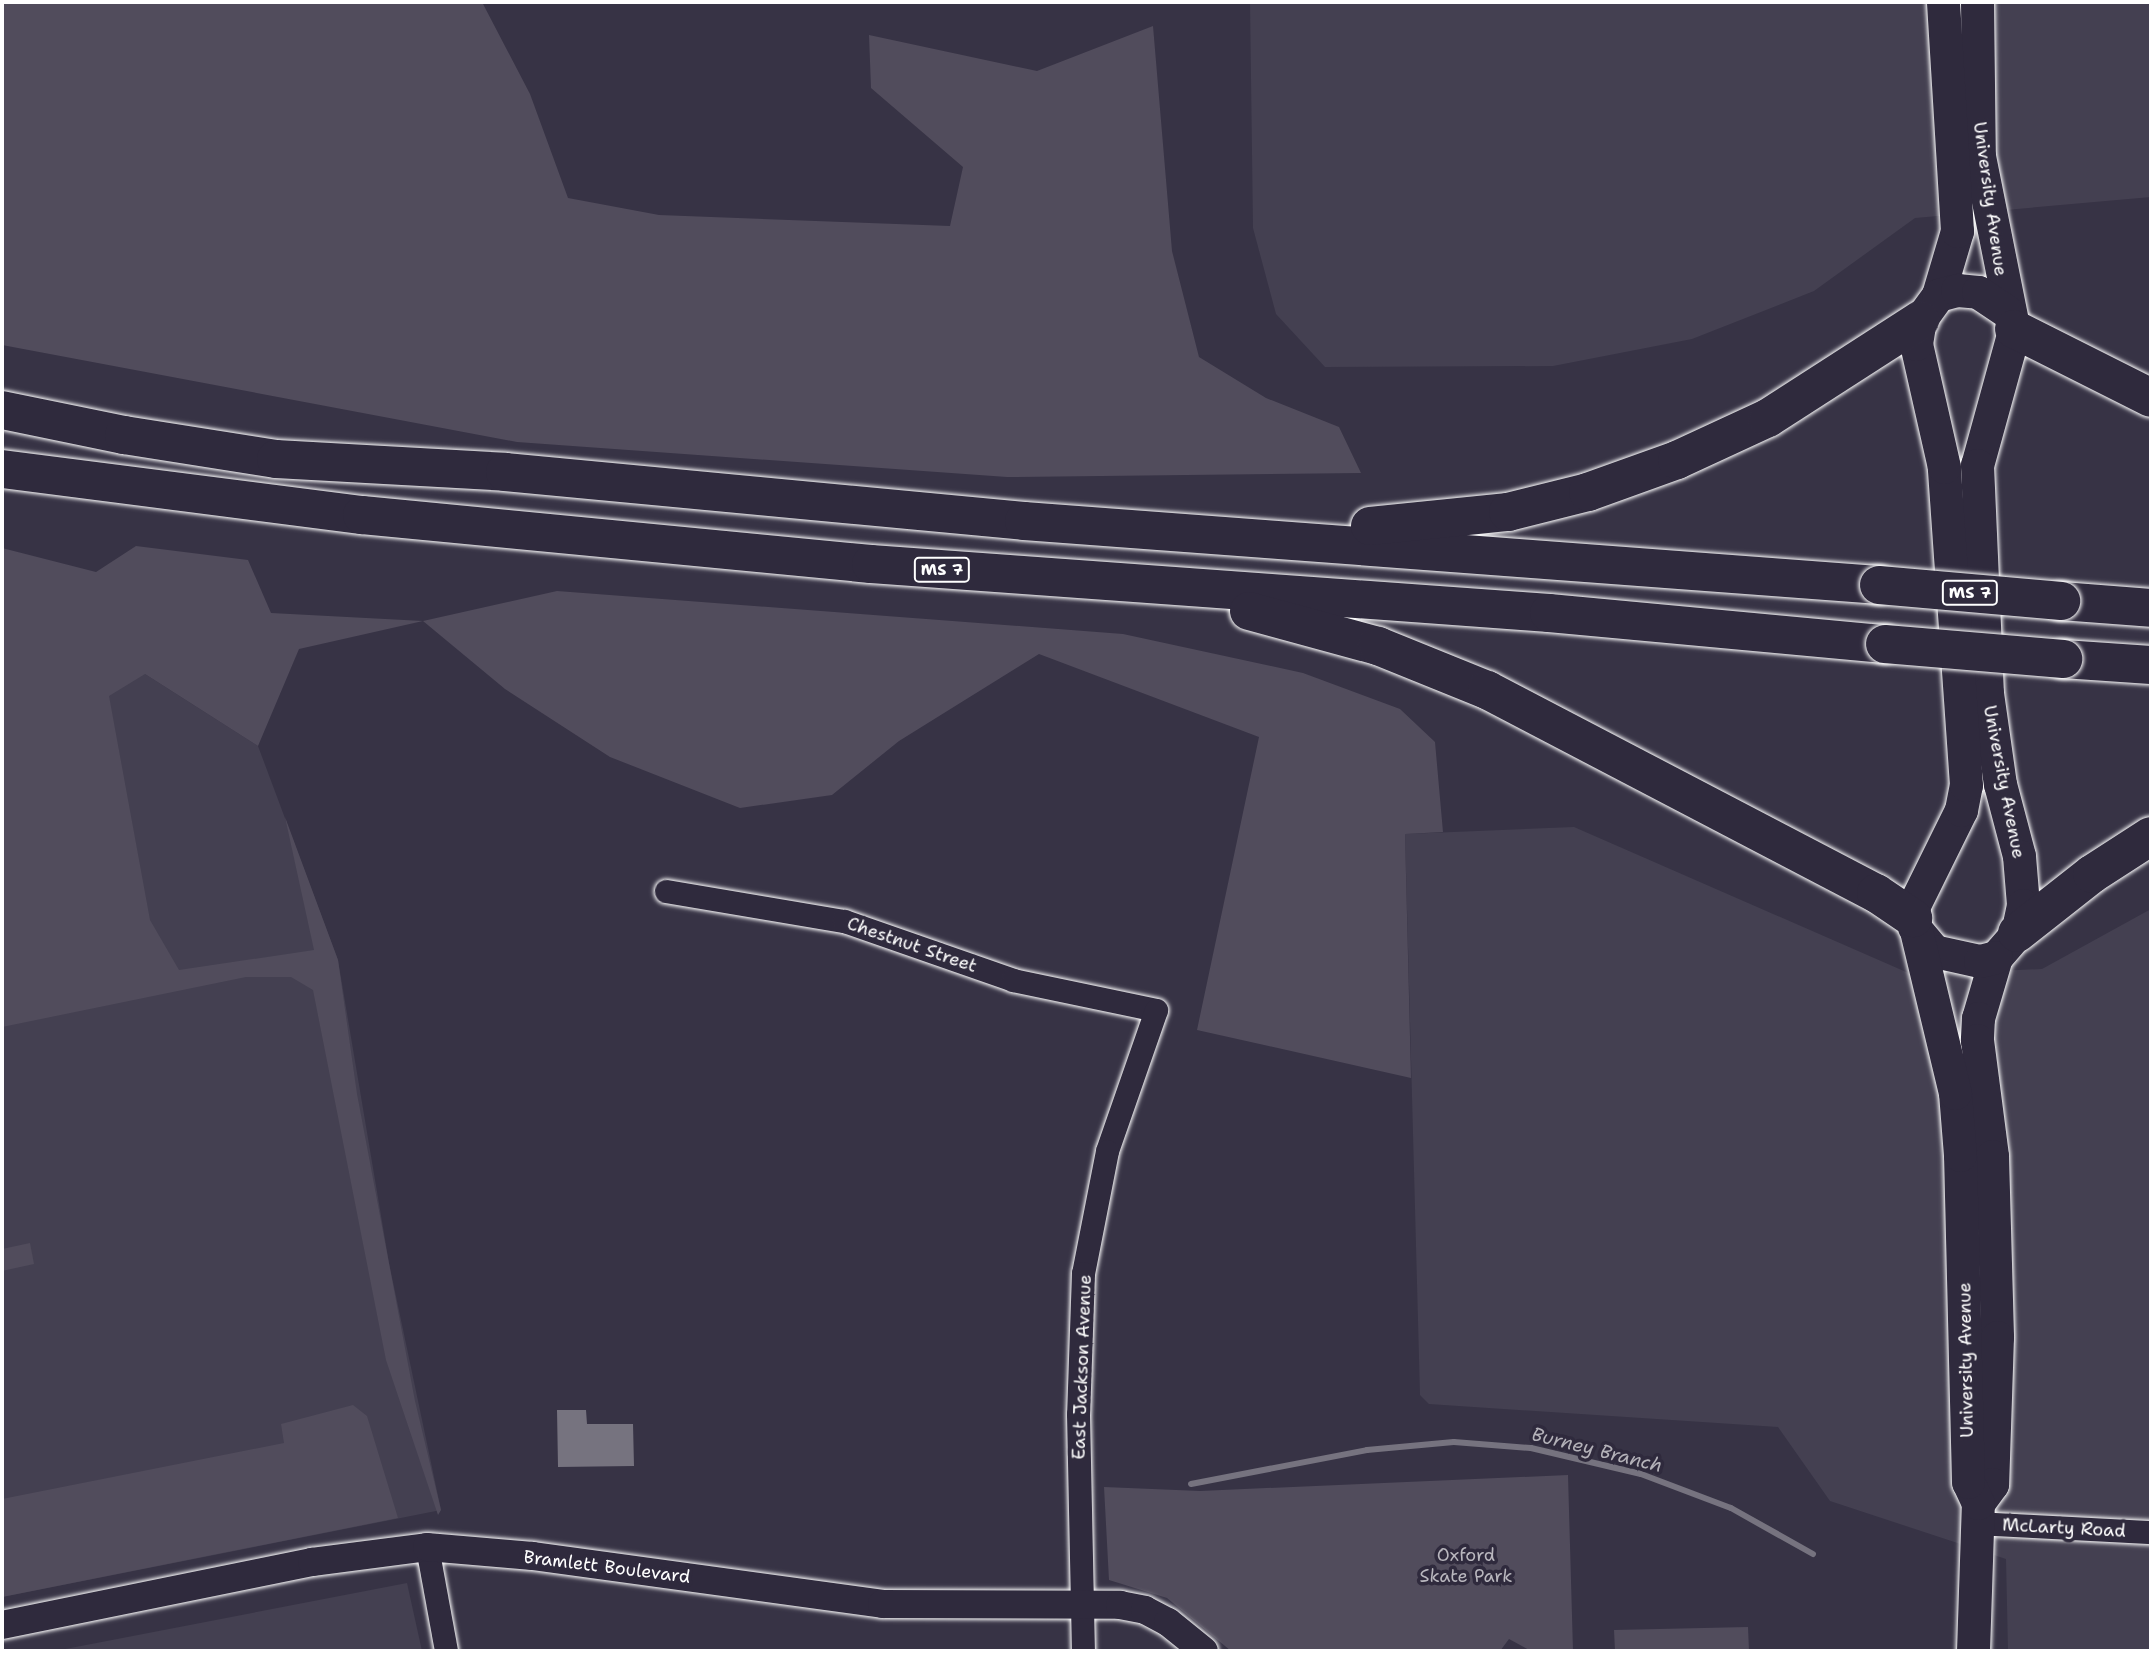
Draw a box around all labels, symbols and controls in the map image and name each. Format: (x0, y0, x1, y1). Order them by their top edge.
street label: University Avenue (1968, 120, 2012, 278)
road number: MS 7 (912, 558, 972, 582)
road number: MS 7 (1940, 580, 2000, 606)
street label: University Avenue (1979, 704, 2029, 860)
street label: Chestnut Street (844, 913, 980, 977)
street label: East Jackson Avenue (1068, 1274, 1096, 1460)
street label: University Avenue (1954, 1282, 1978, 1438)
water label: Burney Branch (1529, 1423, 1665, 1477)
street label: McLarty Road (2002, 1514, 2126, 1542)
park label: Oxford Skate Park (1419, 1545, 1513, 1588)
street label: Bramlett Boulevard (522, 1546, 692, 1588)

